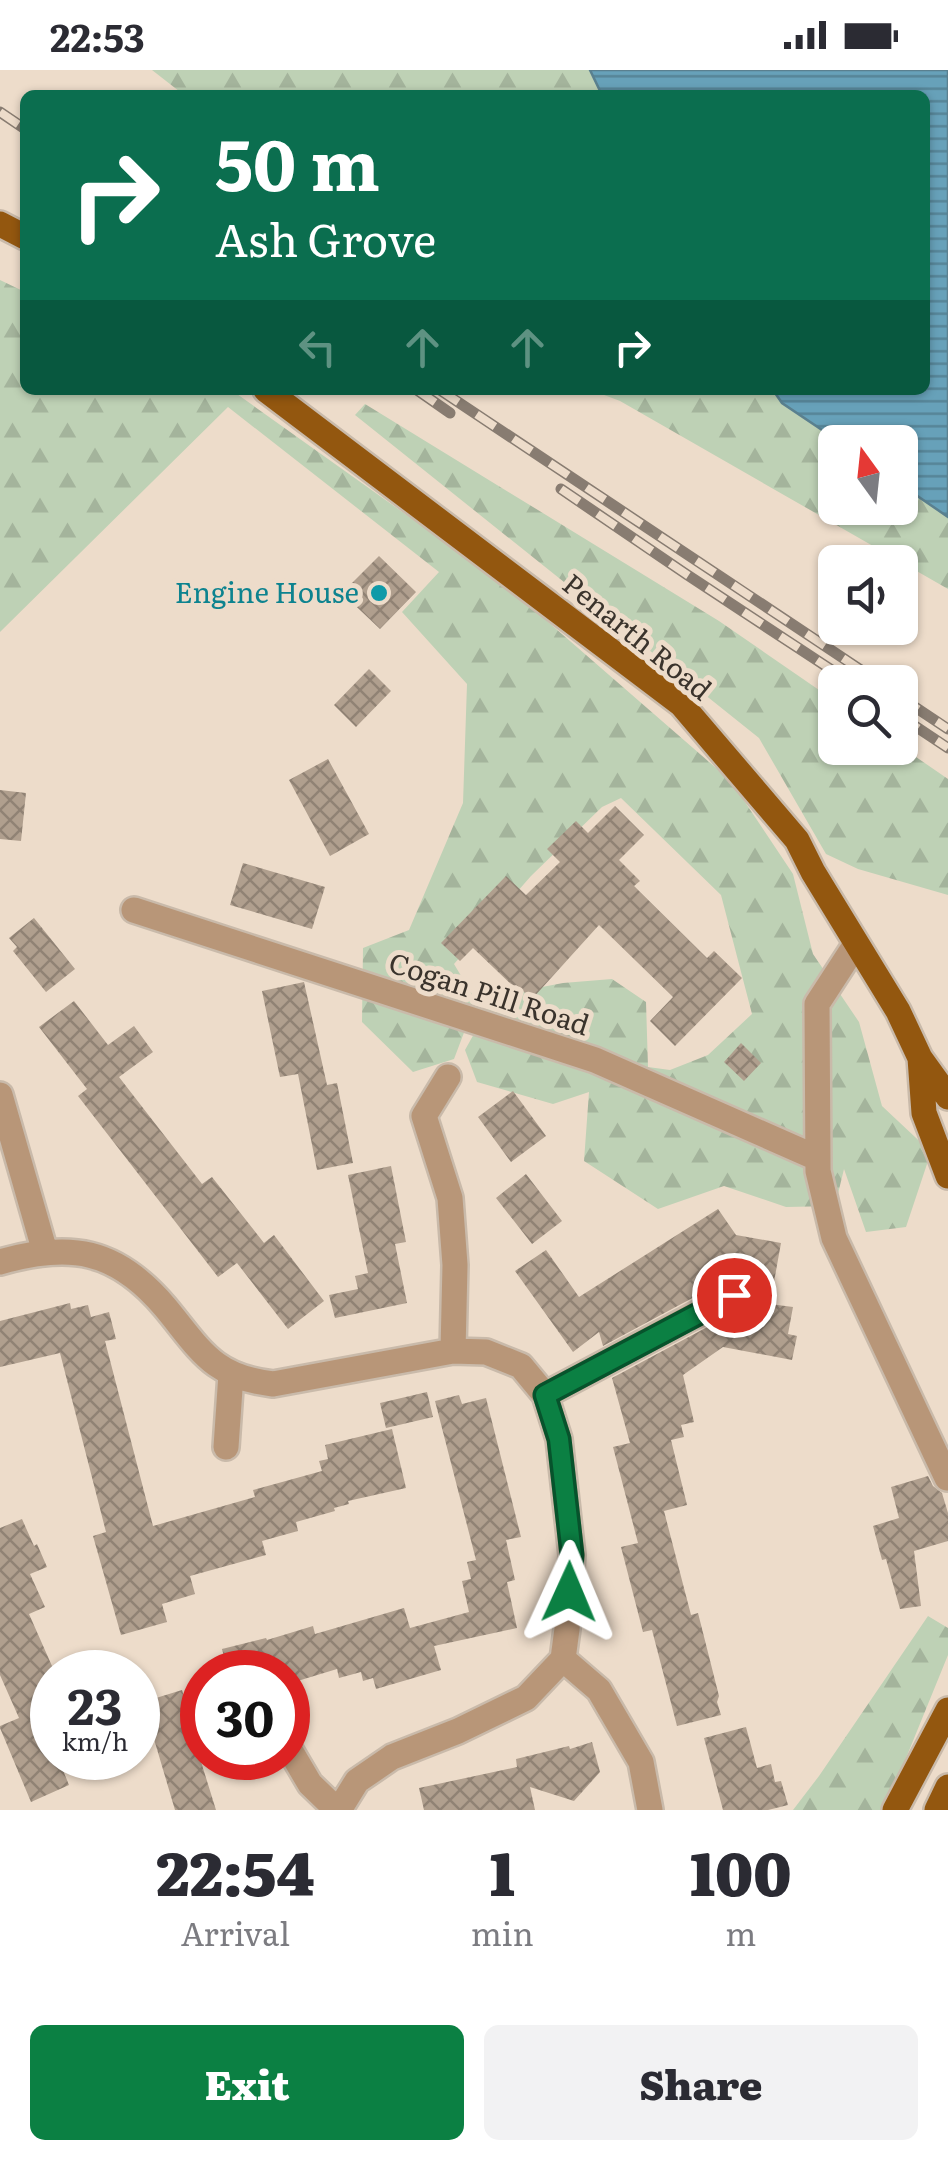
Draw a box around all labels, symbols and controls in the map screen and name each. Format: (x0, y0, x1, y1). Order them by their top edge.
text: 22:53 (50, 7, 145, 64)
text: 50 m (215, 109, 380, 213)
icon: right (50, 130, 180, 260)
text: Ash Grove (215, 204, 436, 271)
icon: left (290, 320, 345, 375)
icon: ahead (395, 320, 450, 375)
icon: ahead (500, 320, 555, 375)
icon: right (605, 320, 660, 375)
north arrow (818, 425, 918, 525)
map controls (818, 425, 918, 765)
button: sound (818, 545, 918, 645)
street label: Penarth Road (555, 562, 722, 709)
place label: Engine House (175, 570, 359, 612)
marker: Engine House (368, 582, 390, 604)
button: search (818, 665, 918, 765)
street label: Cogan Pill Road (384, 940, 595, 1044)
pin (692, 1253, 777, 1338)
icon: arrive (707, 1268, 762, 1323)
position arrow (517, 1540, 621, 1644)
speed limit sign: 30 (180, 1650, 310, 1780)
text: 23 (68, 1666, 122, 1740)
text: km/h (62, 1722, 128, 1759)
text: 22:54 (156, 1825, 314, 1914)
text: 1 (490, 1825, 515, 1914)
text: 100 (690, 1825, 792, 1914)
text: Arrival (181, 1908, 290, 1956)
text: min (471, 1908, 534, 1956)
text: m (725, 1908, 756, 1956)
button: Exit (30, 2025, 464, 2140)
button: Share (484, 2025, 918, 2140)

